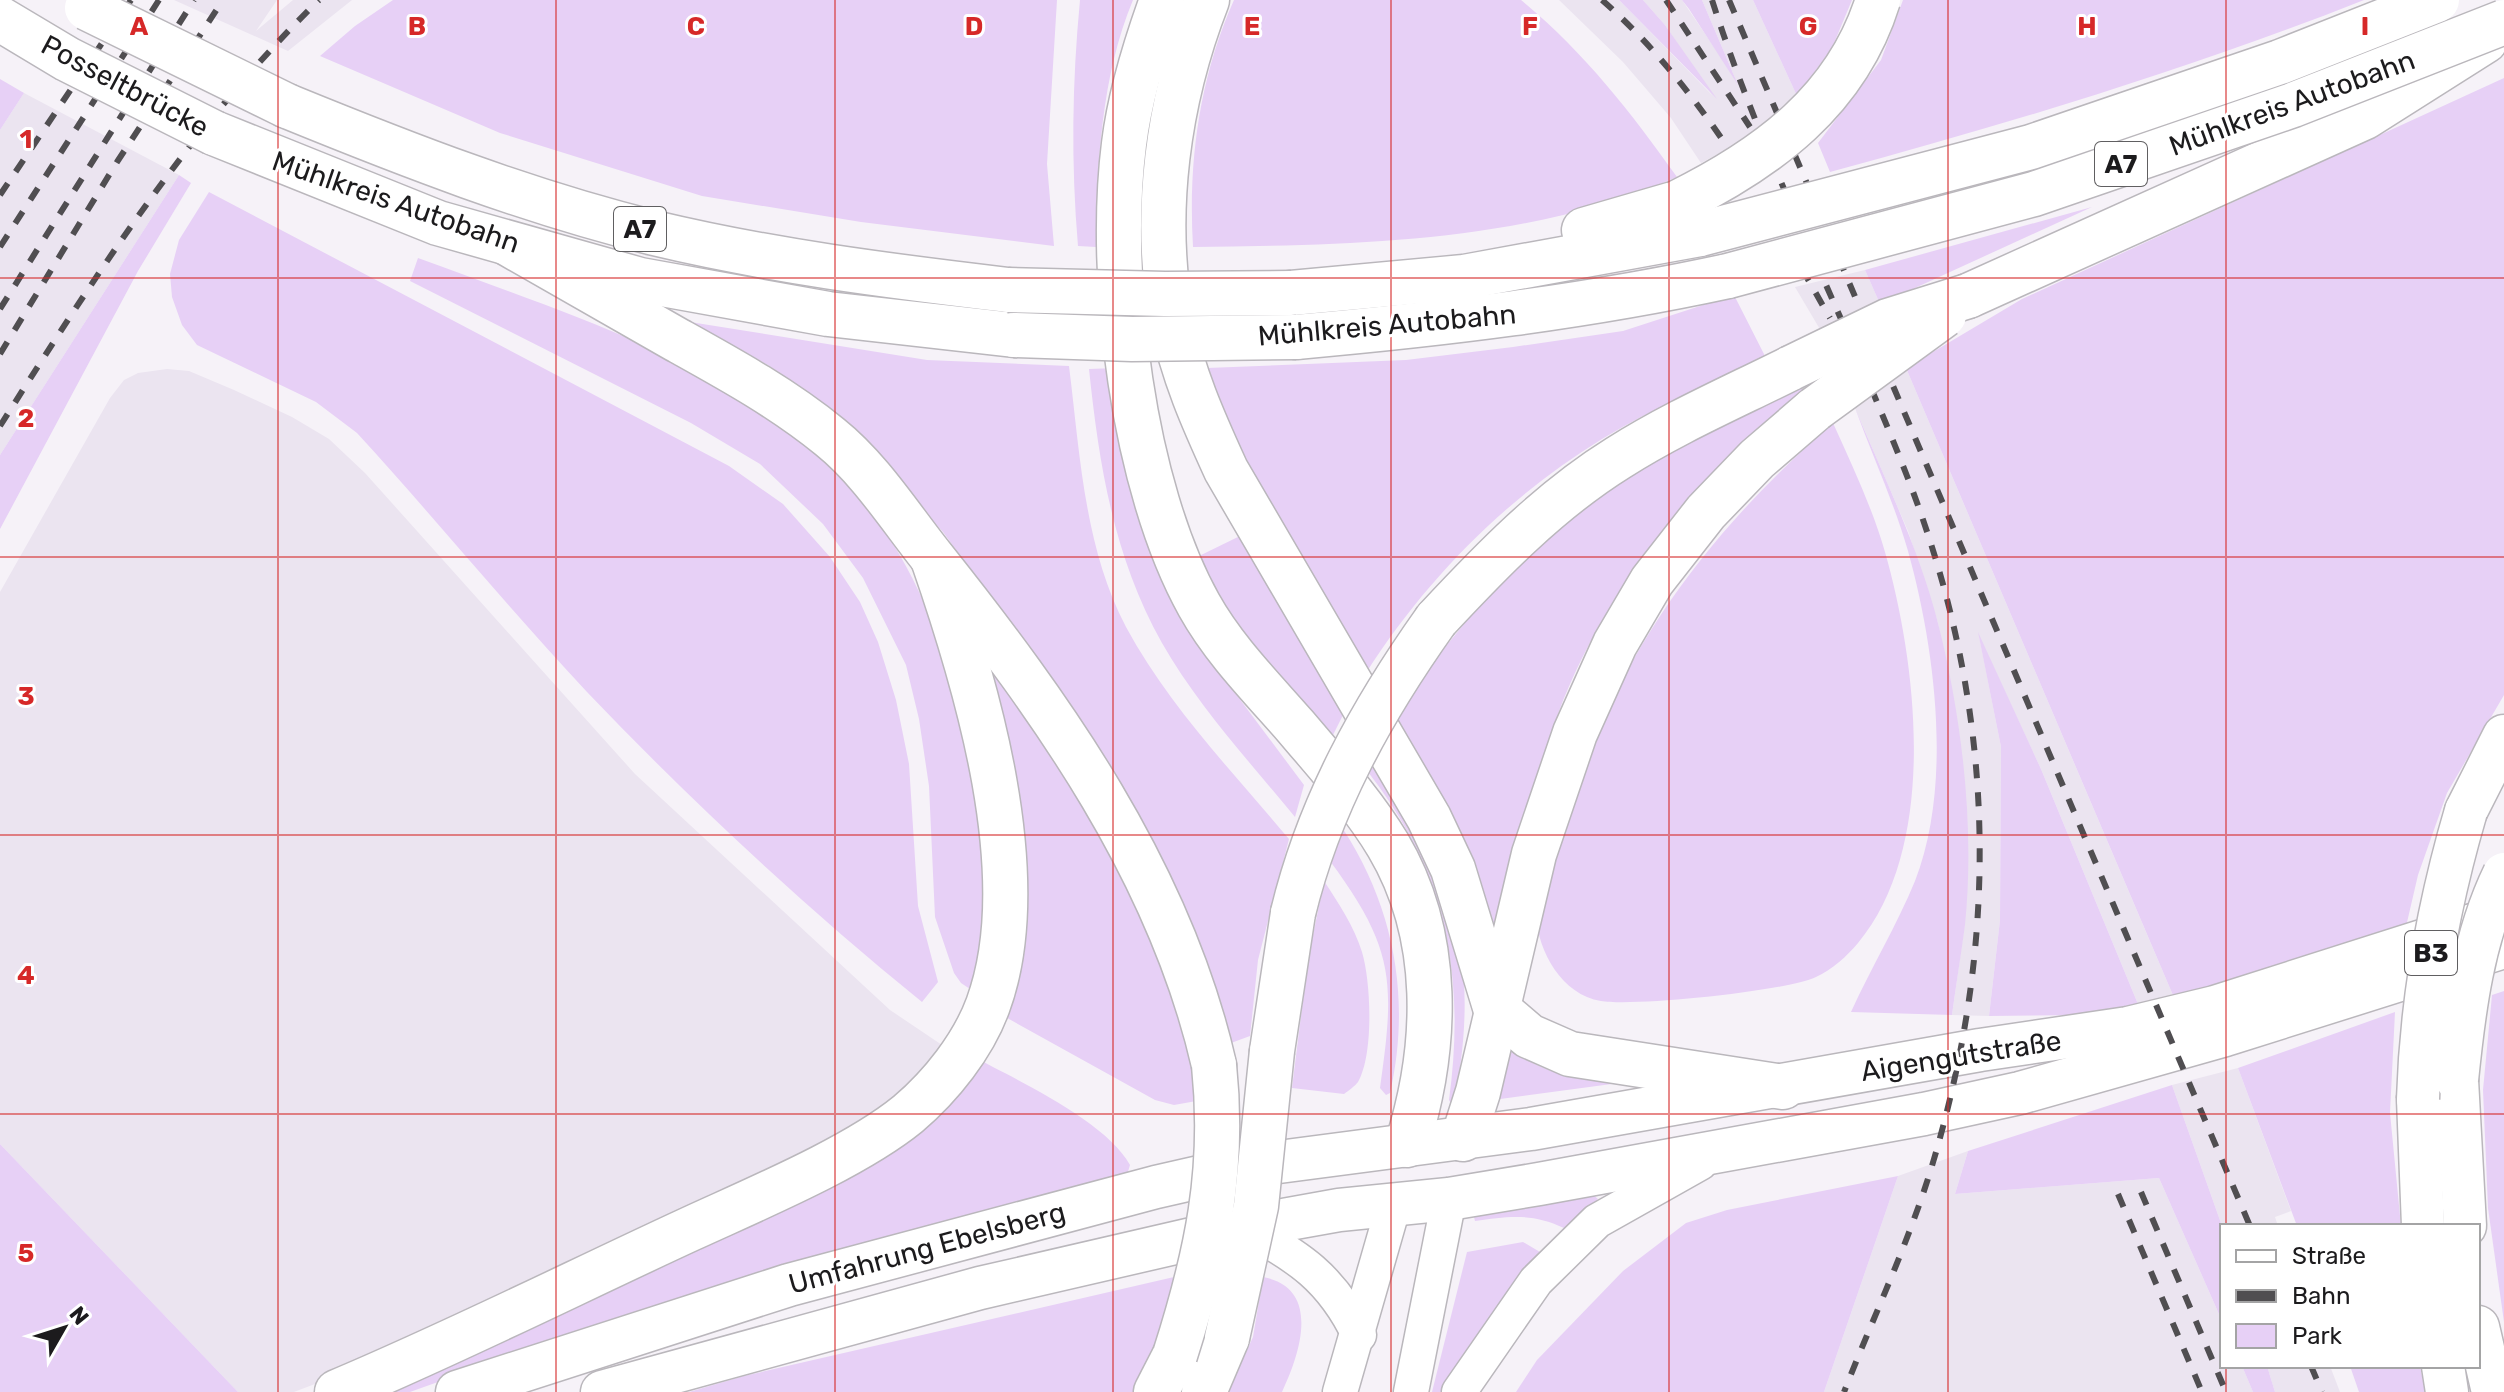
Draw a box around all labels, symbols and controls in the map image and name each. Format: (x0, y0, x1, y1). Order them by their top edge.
text: A (130, 11, 149, 42)
text: B (408, 11, 426, 42)
text: C (687, 11, 705, 42)
text: D (965, 11, 983, 42)
text: E (1244, 11, 1260, 42)
text: F (1522, 11, 1538, 42)
text: G (1799, 11, 1817, 42)
text: H (2077, 11, 2097, 42)
text: I (2361, 11, 2369, 42)
street label: Posseltbrücke (36, 28, 214, 144)
street label: Mühlkreis Autobahn (2165, 43, 2419, 163)
text: 1 (20, 124, 32, 155)
road number: A7 (2095, 142, 2147, 186)
street label: Mühlkreis Autobahn (268, 144, 524, 260)
road number: A7 (614, 207, 666, 251)
street label: Mühlkreis Autobahn (1256, 297, 1518, 353)
text: 2 (18, 403, 34, 434)
text: 3 (17, 681, 35, 712)
road number: B3 (2405, 931, 2457, 975)
text: 4 (17, 960, 35, 991)
street label: Aigengutstraße (1858, 1024, 2064, 1088)
street label: Umfahrung Ebelsberg (785, 1195, 1069, 1301)
legend (2220, 1224, 2480, 1368)
text: 5 (18, 1238, 34, 1269)
text: Straße (2292, 1242, 2366, 1270)
text: Bahn (2292, 1282, 2350, 1310)
north arrow (24, 1288, 104, 1368)
text: N (64, 1301, 95, 1330)
text: Park (2292, 1322, 2343, 1350)

